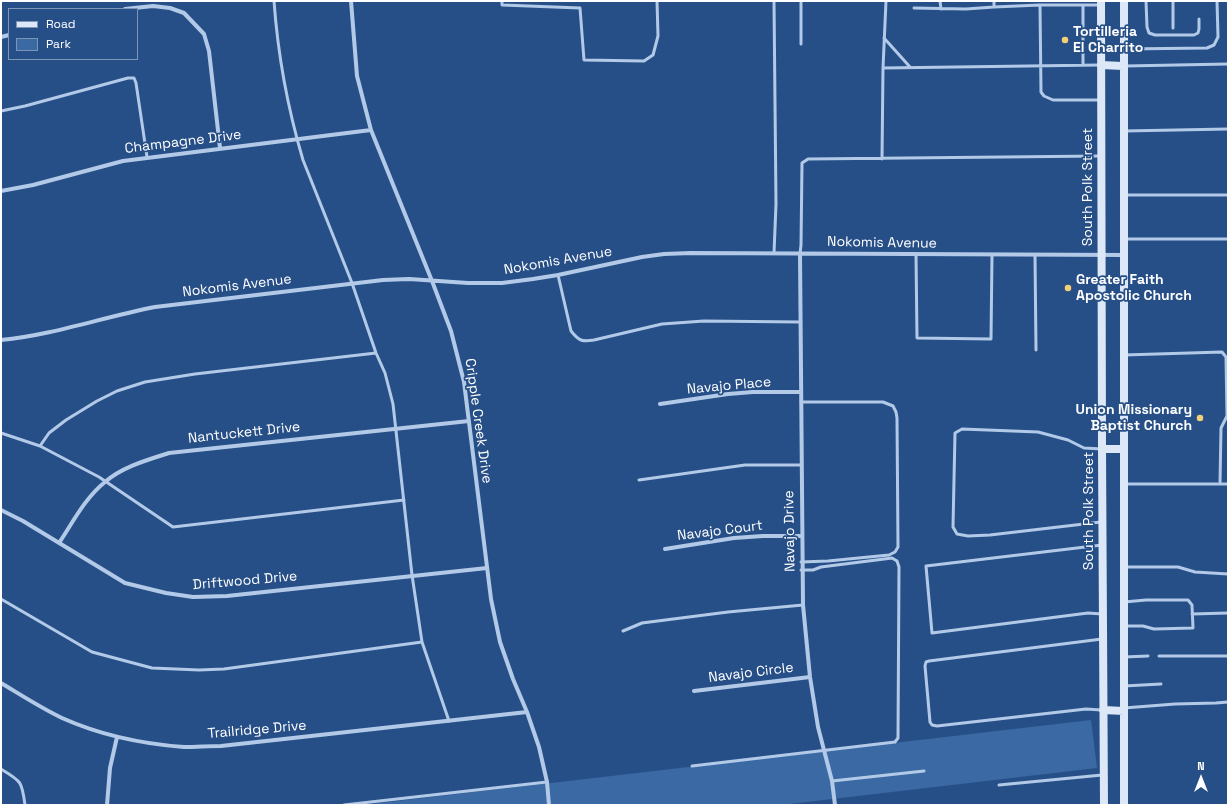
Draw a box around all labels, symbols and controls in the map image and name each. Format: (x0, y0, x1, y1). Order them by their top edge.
legend (8, 8, 138, 60)
text: Road (46, 16, 75, 32)
place label: Tortilleria El Charrito (1073, 24, 1143, 56)
marker: Tortilleria El Charrito (1060, 35, 1070, 45)
text: Park (46, 36, 71, 52)
street label: Champagne Drive (124, 127, 242, 157)
street label: South Polk Street (1080, 128, 1096, 246)
street label: Nokomis Avenue (827, 234, 937, 252)
street label: Nokomis Avenue (503, 243, 613, 279)
street label: Nokomis Avenue (182, 271, 292, 301)
place label: Greater Faith Apostolic Church (1076, 272, 1192, 304)
marker: Greater Faith Apostolic Church (1063, 283, 1073, 293)
street label: Cripple Creek Drive (461, 357, 495, 485)
street label: Navajo Place (686, 374, 772, 398)
place label: Union Missionary Baptist Church (1076, 402, 1192, 434)
marker: Union Missionary Baptist Church (1195, 413, 1205, 423)
street label: Nantuckett Drive (187, 419, 301, 447)
street label: South Polk Street (1081, 452, 1097, 570)
street label: Navajo Drive (781, 490, 799, 572)
street label: Navajo Court (676, 517, 764, 545)
street label: Driftwood Drive (192, 568, 298, 594)
street label: Navajo Circle (707, 659, 795, 687)
street label: Trailridge Drive (207, 717, 307, 743)
north arrow (1181, 758, 1221, 798)
text: N (1197, 759, 1205, 773)

